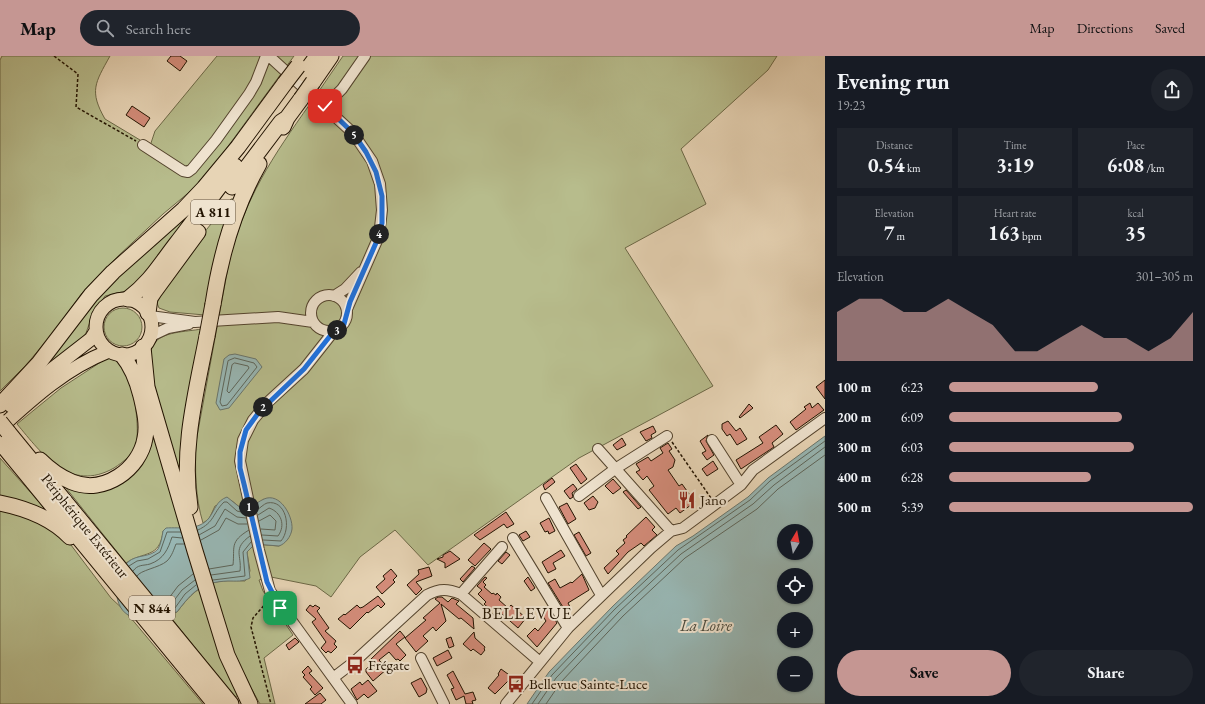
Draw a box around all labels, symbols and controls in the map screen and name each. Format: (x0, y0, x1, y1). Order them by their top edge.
search box (80, 10, 360, 46)
text: Map (20, 16, 56, 41)
icon: search (94, 17, 116, 39)
text: Search here (126, 19, 191, 38)
text: Map (1029, 19, 1055, 37)
text: Directions (1077, 19, 1133, 37)
text: Saved (1155, 19, 1185, 37)
text: Evening run (837, 67, 950, 96)
button: share (1151, 69, 1193, 111)
pin (308, 89, 342, 123)
icon: check (314, 95, 336, 117)
text: 19:23 (837, 97, 865, 114)
pin: 5 (344, 125, 364, 145)
text: 5 (351, 128, 357, 142)
text: Distance (876, 138, 913, 152)
text: Time (1004, 138, 1026, 152)
text: Pace (1126, 138, 1145, 152)
text: 0.54 (868, 152, 905, 178)
text: 3:19 (996, 152, 1034, 178)
text: 6:08 (1107, 152, 1144, 178)
text: km (905, 161, 921, 175)
text: /km (1144, 161, 1165, 175)
road number: A 811 (191, 200, 235, 224)
text: Elevation (875, 206, 914, 220)
text: Heart rate (994, 206, 1036, 220)
text: kcal (1127, 206, 1144, 220)
text: 7 (884, 220, 894, 246)
text: 163 (988, 220, 1020, 246)
text: 35 (1125, 220, 1146, 246)
pin: 4 (369, 224, 389, 244)
text: 4 (376, 227, 382, 241)
text: m (894, 229, 905, 243)
text: bpm (1020, 229, 1042, 243)
text: Elevation (837, 268, 884, 285)
text: 301–305 m (1136, 268, 1193, 285)
pin: 3 (327, 320, 347, 340)
text: 3 (334, 323, 340, 337)
text: 100 m (837, 379, 871, 396)
text: 6:23 (901, 379, 923, 396)
pin: 2 (253, 397, 273, 417)
text: 2 (260, 400, 266, 414)
text: 200 m (837, 409, 871, 426)
text: 6:09 (901, 409, 923, 426)
text: 300 m (837, 439, 871, 456)
text: 6:03 (901, 439, 923, 456)
street label: Périphérique Extérieur (37, 469, 133, 582)
text: 400 m (837, 469, 871, 486)
text: 6:28 (901, 469, 923, 486)
restaurant icon: Jano (677, 490, 697, 510)
place label: Jano (698, 490, 726, 509)
pin: 1 (239, 497, 259, 517)
text: 500 m (837, 499, 871, 516)
text: 5:39 (901, 499, 923, 516)
text: 1 (246, 500, 252, 514)
north arrow (777, 524, 813, 560)
map controls (777, 524, 813, 692)
button: locate (777, 568, 813, 604)
pin (263, 591, 297, 625)
road number: N 844 (129, 596, 175, 620)
icon: arrive (269, 597, 291, 619)
district label: BELLEVUE (482, 602, 572, 624)
button: + (777, 612, 813, 648)
water label: La Loire (679, 615, 732, 636)
button: Save (837, 650, 1011, 696)
button: Share (1019, 650, 1193, 696)
bus stop icon: Frégate (345, 655, 365, 675)
place label: Frégate (368, 655, 410, 674)
button: − (777, 656, 813, 692)
bus stop icon: Bellevue Sainte-Luce (506, 674, 526, 694)
place label: Bellevue Sainte-Luce (529, 674, 648, 693)

